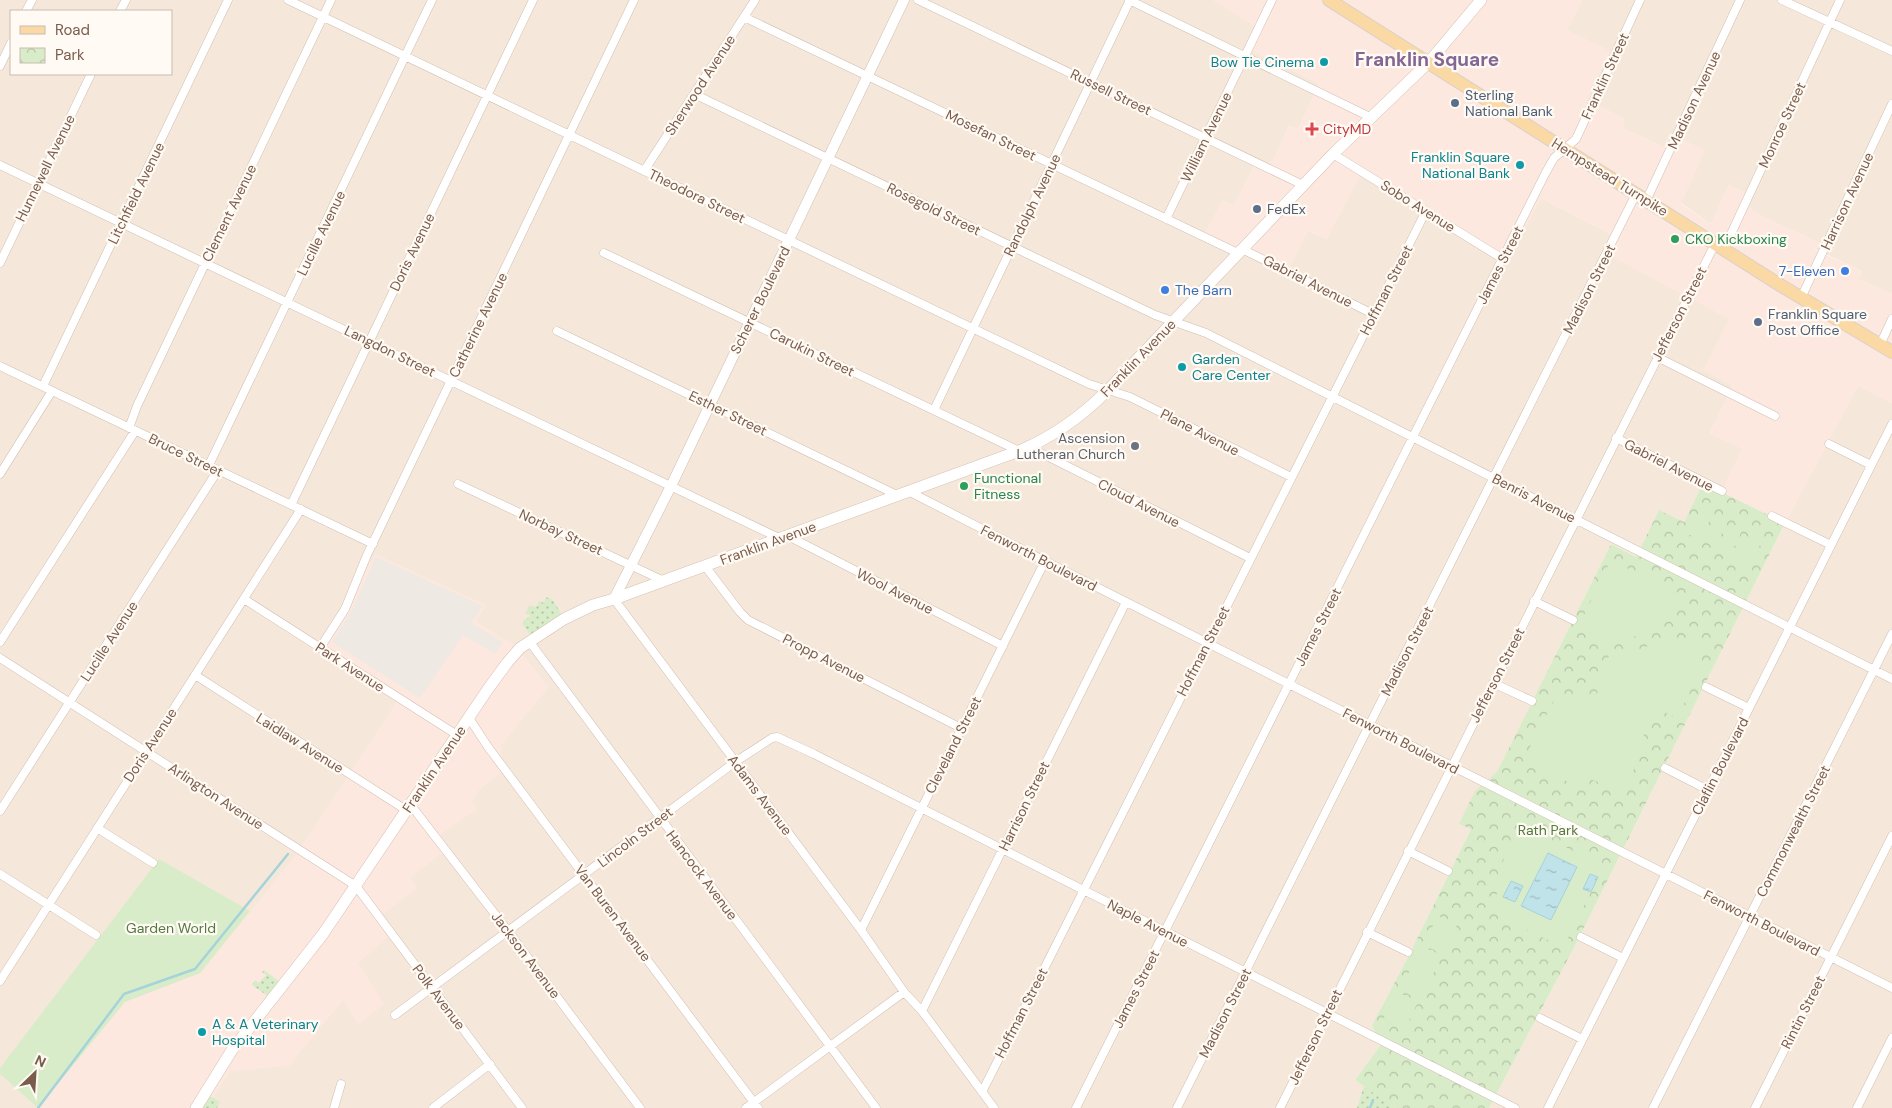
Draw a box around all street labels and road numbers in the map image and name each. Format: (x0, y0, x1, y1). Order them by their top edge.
street label: Franklin Street (1577, 30, 1633, 122)
street label: Sherwood Avenue (661, 31, 739, 139)
street label: Madison Avenue (1663, 48, 1725, 152)
street label: Russell Street (1068, 65, 1154, 119)
street label: Monroe Street (1754, 79, 1810, 171)
street label: William Avenue (1176, 89, 1236, 185)
street label: Mosefan Street (943, 105, 1039, 165)
street label: Hunnewell Avenue (11, 111, 79, 225)
street label: Hempstead Turnpike (1548, 134, 1672, 220)
street label: Litchfield Avenue (104, 139, 168, 247)
street label: Harrison Avenue (1817, 149, 1877, 253)
street label: Randolph Avenue (999, 151, 1065, 259)
street label: Clement Avenue (198, 161, 260, 265)
street label: Theodora Street (646, 165, 748, 227)
street label: Sobo Avenue (1377, 176, 1459, 236)
street label: Rosegold Street (884, 178, 984, 240)
street label: Lucille Avenue (293, 188, 349, 278)
street label: Doris Avenue (385, 210, 439, 294)
street label: James Street (1473, 223, 1527, 307)
street label: Madison Street (1559, 241, 1619, 337)
street label: Hoffman Street (1356, 242, 1416, 338)
street label: Scherer Boulevard (726, 243, 794, 357)
street label: Gabriel Avenue (1260, 251, 1356, 311)
street label: Jefferson Street (1647, 264, 1711, 364)
street label: Catherine Avenue (445, 269, 511, 381)
street label: Franklin Avenue (1096, 315, 1180, 401)
street label: Langdon Street (342, 321, 438, 381)
street label: Carukin Street (766, 324, 858, 380)
street label: Esther Street (686, 386, 770, 440)
street label: Plane Avenue (1158, 404, 1242, 460)
street label: Bruce Street (146, 429, 226, 481)
street label: Gabriel Avenue (1621, 435, 1717, 495)
street label: Benris Avenue (1489, 469, 1579, 527)
street label: Cloud Avenue (1095, 475, 1183, 531)
street label: Norbay Street (516, 505, 606, 559)
street label: Franklin Avenue (717, 517, 819, 569)
street label: Fenworth Boulevard (978, 521, 1100, 595)
street label: Wool Avenue (854, 564, 936, 618)
street label: James Street (1291, 585, 1345, 669)
street label: Lucille Avenue (76, 597, 142, 685)
street label: Hoffman Street (1173, 603, 1233, 699)
street label: Madison Street (1377, 603, 1437, 699)
street label: Jefferson Street (1465, 625, 1529, 725)
street label: Propp Avenue (780, 630, 868, 687)
street label: Park Avenue (312, 638, 388, 696)
street label: Cleveland Street (921, 693, 985, 797)
street label: Fenworth Boulevard (1340, 704, 1462, 778)
street label: Doris Avenue (119, 705, 181, 785)
street label: Laidlaw Avenue (253, 709, 347, 777)
street label: Claflin Boulevard (1688, 714, 1752, 818)
street label: Franklin Avenue (398, 722, 470, 816)
street label: Adams Avenue (724, 751, 796, 839)
street label: Harrison Street (995, 758, 1053, 854)
street label: Arlington Avenue (165, 759, 267, 833)
street label: Commonwealth Street (1752, 762, 1834, 900)
street label: Lincoln Street (594, 803, 676, 871)
street label: Hancock Avenue (662, 827, 742, 924)
street label: Van Buren Avenue (571, 861, 655, 965)
street label: Fenworth Boulevard (1701, 886, 1823, 960)
street label: Naple Avenue (1105, 895, 1192, 951)
street label: Jackson Avenue (488, 908, 564, 1002)
street label: James Street (1109, 947, 1163, 1031)
street label: Polk Avenue (408, 961, 470, 1033)
street label: Hoffman Street (991, 965, 1051, 1061)
street label: Madison Street (1195, 965, 1255, 1061)
street label: Rintin Street (1777, 972, 1829, 1052)
street label: Jefferson Street (1284, 986, 1346, 1088)

